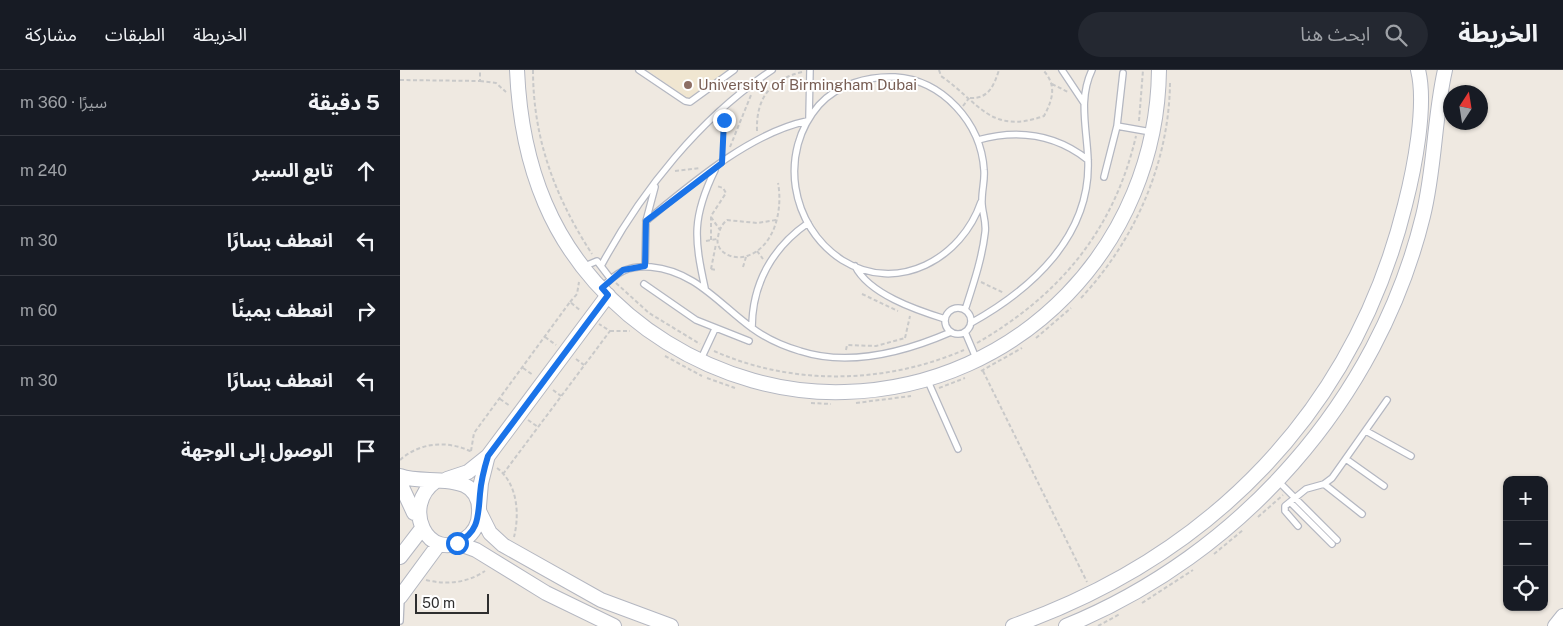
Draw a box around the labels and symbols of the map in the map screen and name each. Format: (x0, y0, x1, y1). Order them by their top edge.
place label: University of Birmingham Dubai (698, 76, 917, 93)
marker: University of Birmingham Dubai (682, 79, 694, 91)
north arrow (1443, 85, 1488, 130)
route end (713, 109, 736, 132)
route start (446, 532, 469, 555)
scale bar (415, 591, 489, 614)

